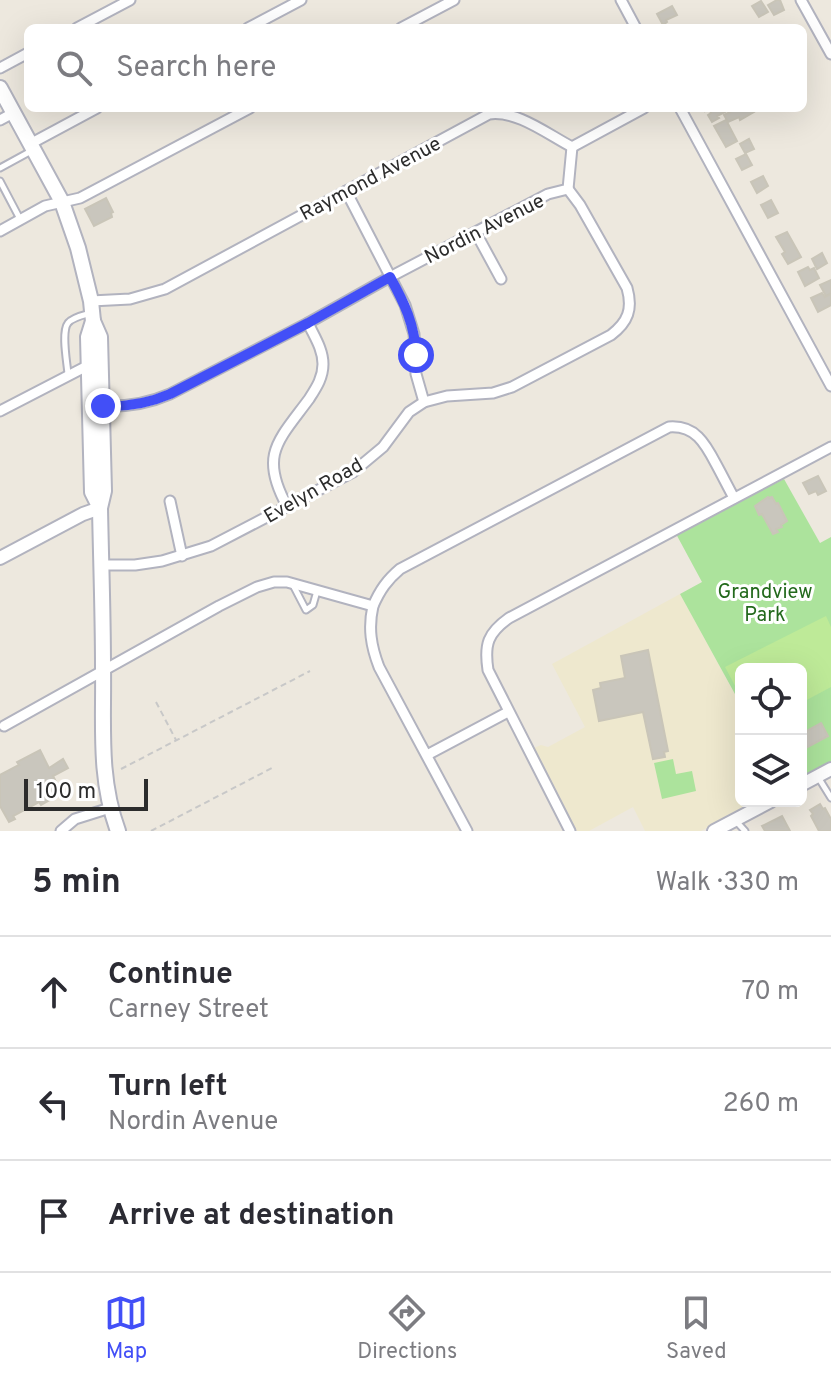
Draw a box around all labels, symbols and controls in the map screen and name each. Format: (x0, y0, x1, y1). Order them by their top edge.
search box (24, 24, 807, 112)
icon: search (52, 46, 96, 90)
text: Search here (116, 50, 276, 87)
street label: Raymond Avenue (296, 132, 446, 228)
street label: Nordin Avenue (421, 188, 549, 271)
route start (398, 337, 434, 373)
route end (85, 388, 121, 424)
street label: Evelyn Road (260, 453, 368, 531)
park label: Grandview Park (718, 580, 812, 629)
map controls (735, 663, 807, 807)
button: locate (735, 663, 807, 735)
button: layers (735, 735, 807, 807)
scale bar (24, 775, 148, 811)
text: 100 m (36, 779, 96, 806)
text: 5 min (32, 862, 121, 905)
text: Walk · 330 m (655, 867, 799, 900)
text: Continue (108, 957, 233, 994)
icon: ahead (32, 970, 76, 1014)
text: 70 m (741, 976, 799, 1009)
text: Carney Street (108, 994, 269, 1027)
text: Turn left (108, 1069, 228, 1106)
icon: left (32, 1082, 76, 1126)
text: 260 m (723, 1088, 799, 1121)
text: Nordin Avenue (108, 1106, 278, 1139)
icon: arrive (32, 1194, 76, 1238)
text: Arrive at destination (108, 1198, 394, 1235)
tab: Map (104, 1291, 148, 1366)
tab: Directions (357, 1291, 457, 1366)
tab: Saved (666, 1291, 727, 1366)

